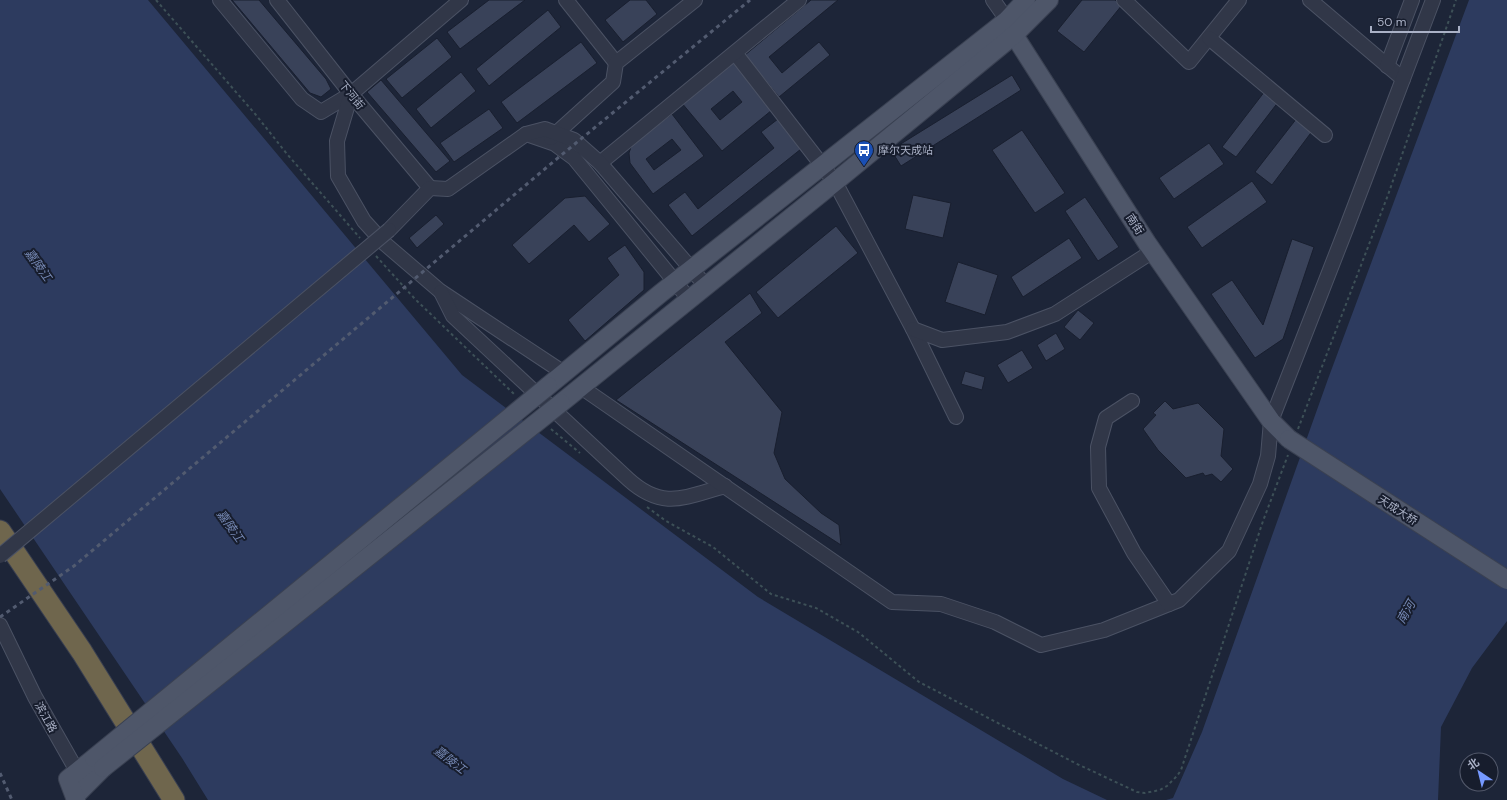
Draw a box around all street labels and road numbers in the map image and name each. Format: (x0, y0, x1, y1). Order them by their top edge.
street label: 下河街 (336, 78, 368, 112)
street label: 南街 (1123, 211, 1147, 237)
street label: 天成大桥 (1376, 492, 1420, 528)
street label: 滨江路 (32, 699, 60, 735)

